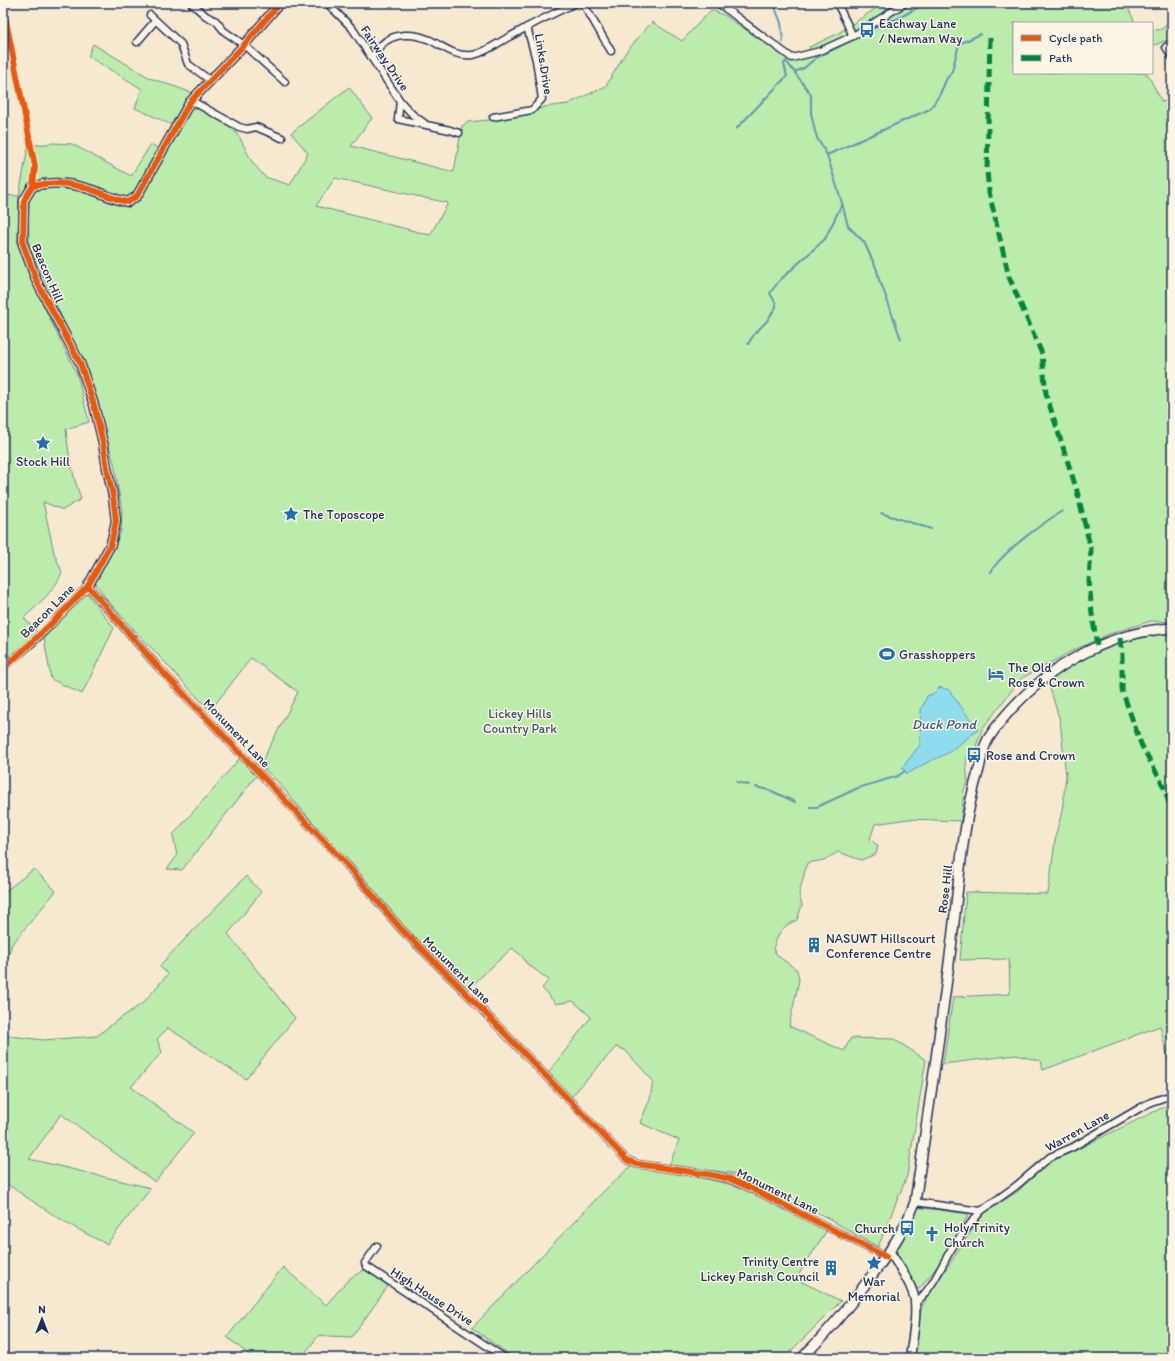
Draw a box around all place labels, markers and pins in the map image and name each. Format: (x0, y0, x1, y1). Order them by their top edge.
place label: Eachway Lane / Newman Way (879, 16, 962, 46)
bus stop icon: Eachway Lane / Newman Way (858, 21, 876, 39)
place icon: Stock Hill (34, 434, 52, 452)
place label: Stock Hill (16, 454, 70, 469)
place icon: The Toposcope (282, 505, 300, 523)
place label: The Toposcope (303, 507, 385, 522)
sports icon: Grasshoppers (878, 645, 896, 663)
place label: Grasshoppers (899, 647, 976, 662)
place label: The Old Rose & Crown (1008, 660, 1085, 690)
hotel icon: The Old Rose & Crown (987, 665, 1005, 683)
bus stop icon: Rose and Crown (965, 746, 983, 764)
place label: Rose and Crown (986, 748, 1076, 763)
place label: NASUWT Hillscourt Conference Centre (826, 931, 936, 961)
building icon: NASUWT Hillscourt Conference Centre (805, 936, 823, 954)
bus stop icon: Church (898, 1219, 916, 1237)
place label: Holy Trinity Church (944, 1220, 1010, 1250)
place label: Church (854, 1221, 895, 1236)
church icon: Holy Trinity Church (923, 1225, 941, 1243)
place label: Trinity Centre Lickey Parish Council (700, 1254, 819, 1284)
place icon: War Memorial (865, 1254, 883, 1272)
building icon: Trinity Centre Lickey Parish Council (822, 1259, 840, 1277)
place label: War Memorial (848, 1274, 901, 1304)

